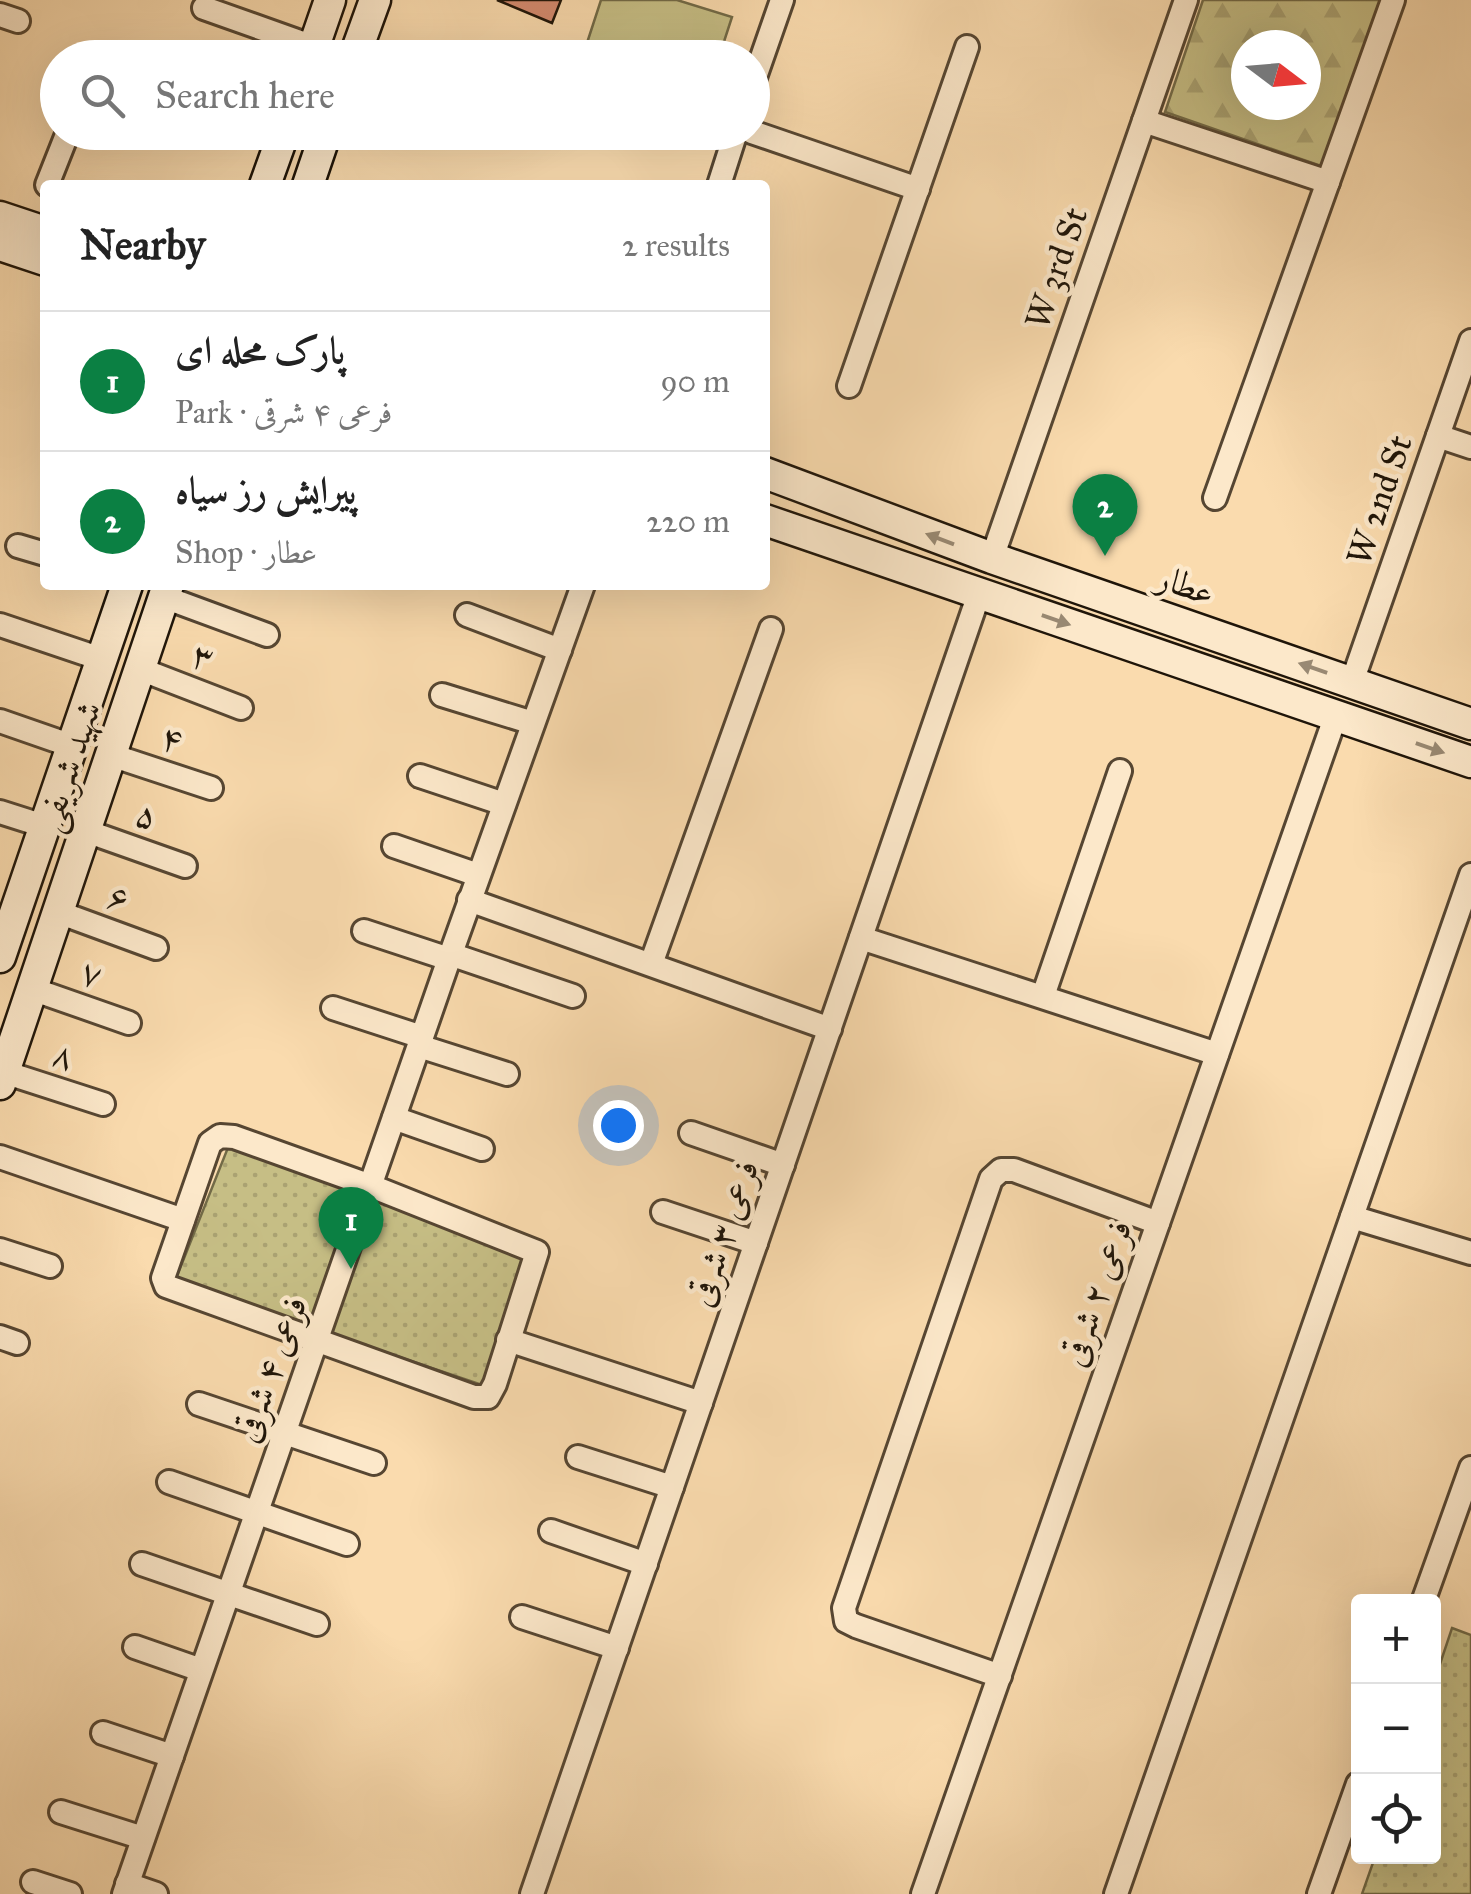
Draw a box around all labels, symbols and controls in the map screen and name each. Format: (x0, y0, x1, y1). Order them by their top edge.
north arrow (1231, 30, 1321, 120)
search box (40, 40, 770, 150)
icon: search (75, 68, 130, 123)
text: Search here (155, 72, 335, 118)
street label: W 3rd St (1016, 202, 1097, 334)
text: Nearby (80, 219, 205, 271)
text: 2 results (622, 226, 730, 265)
text: پارک محله ای (175, 327, 345, 373)
text: 1 (106, 362, 119, 401)
text: 90 m (660, 362, 730, 401)
text: Park · فرعی ۴ شرقی (175, 393, 392, 432)
street label: W 2nd St (1337, 430, 1422, 571)
text: پیرایش رز سیاه (175, 467, 356, 513)
pin: 2 (1072, 474, 1138, 556)
text: 2 (105, 502, 120, 541)
text: 220 m (646, 502, 730, 541)
one-way arrow (924, 530, 954, 546)
text: Shop · عطار (175, 533, 317, 572)
street label: عطار (1149, 555, 1220, 615)
one-way arrow (1041, 614, 1071, 629)
street label: ۳ (186, 633, 220, 680)
one-way arrow (1297, 660, 1327, 675)
street label: شهید شریفی (26, 696, 114, 838)
street label: ۴ (155, 715, 188, 762)
one-way arrow (1415, 741, 1445, 756)
street label: ۵ (130, 792, 164, 839)
street label: ۶ (102, 874, 136, 921)
street label: ۷ (75, 950, 109, 997)
street label: ۸ (47, 1032, 80, 1079)
your location (593, 1100, 644, 1151)
street label: فرعی ۳ شرقی (678, 1154, 769, 1312)
pin: 1 (318, 1186, 384, 1269)
street label: فرعی ۲ شرقی (1051, 1214, 1142, 1372)
street label: فرعی ۴ شرقی (224, 1291, 318, 1448)
map controls (1351, 1594, 1441, 1864)
button: + (1351, 1594, 1441, 1684)
button: − (1351, 1684, 1441, 1774)
button: locate (1351, 1774, 1441, 1864)

